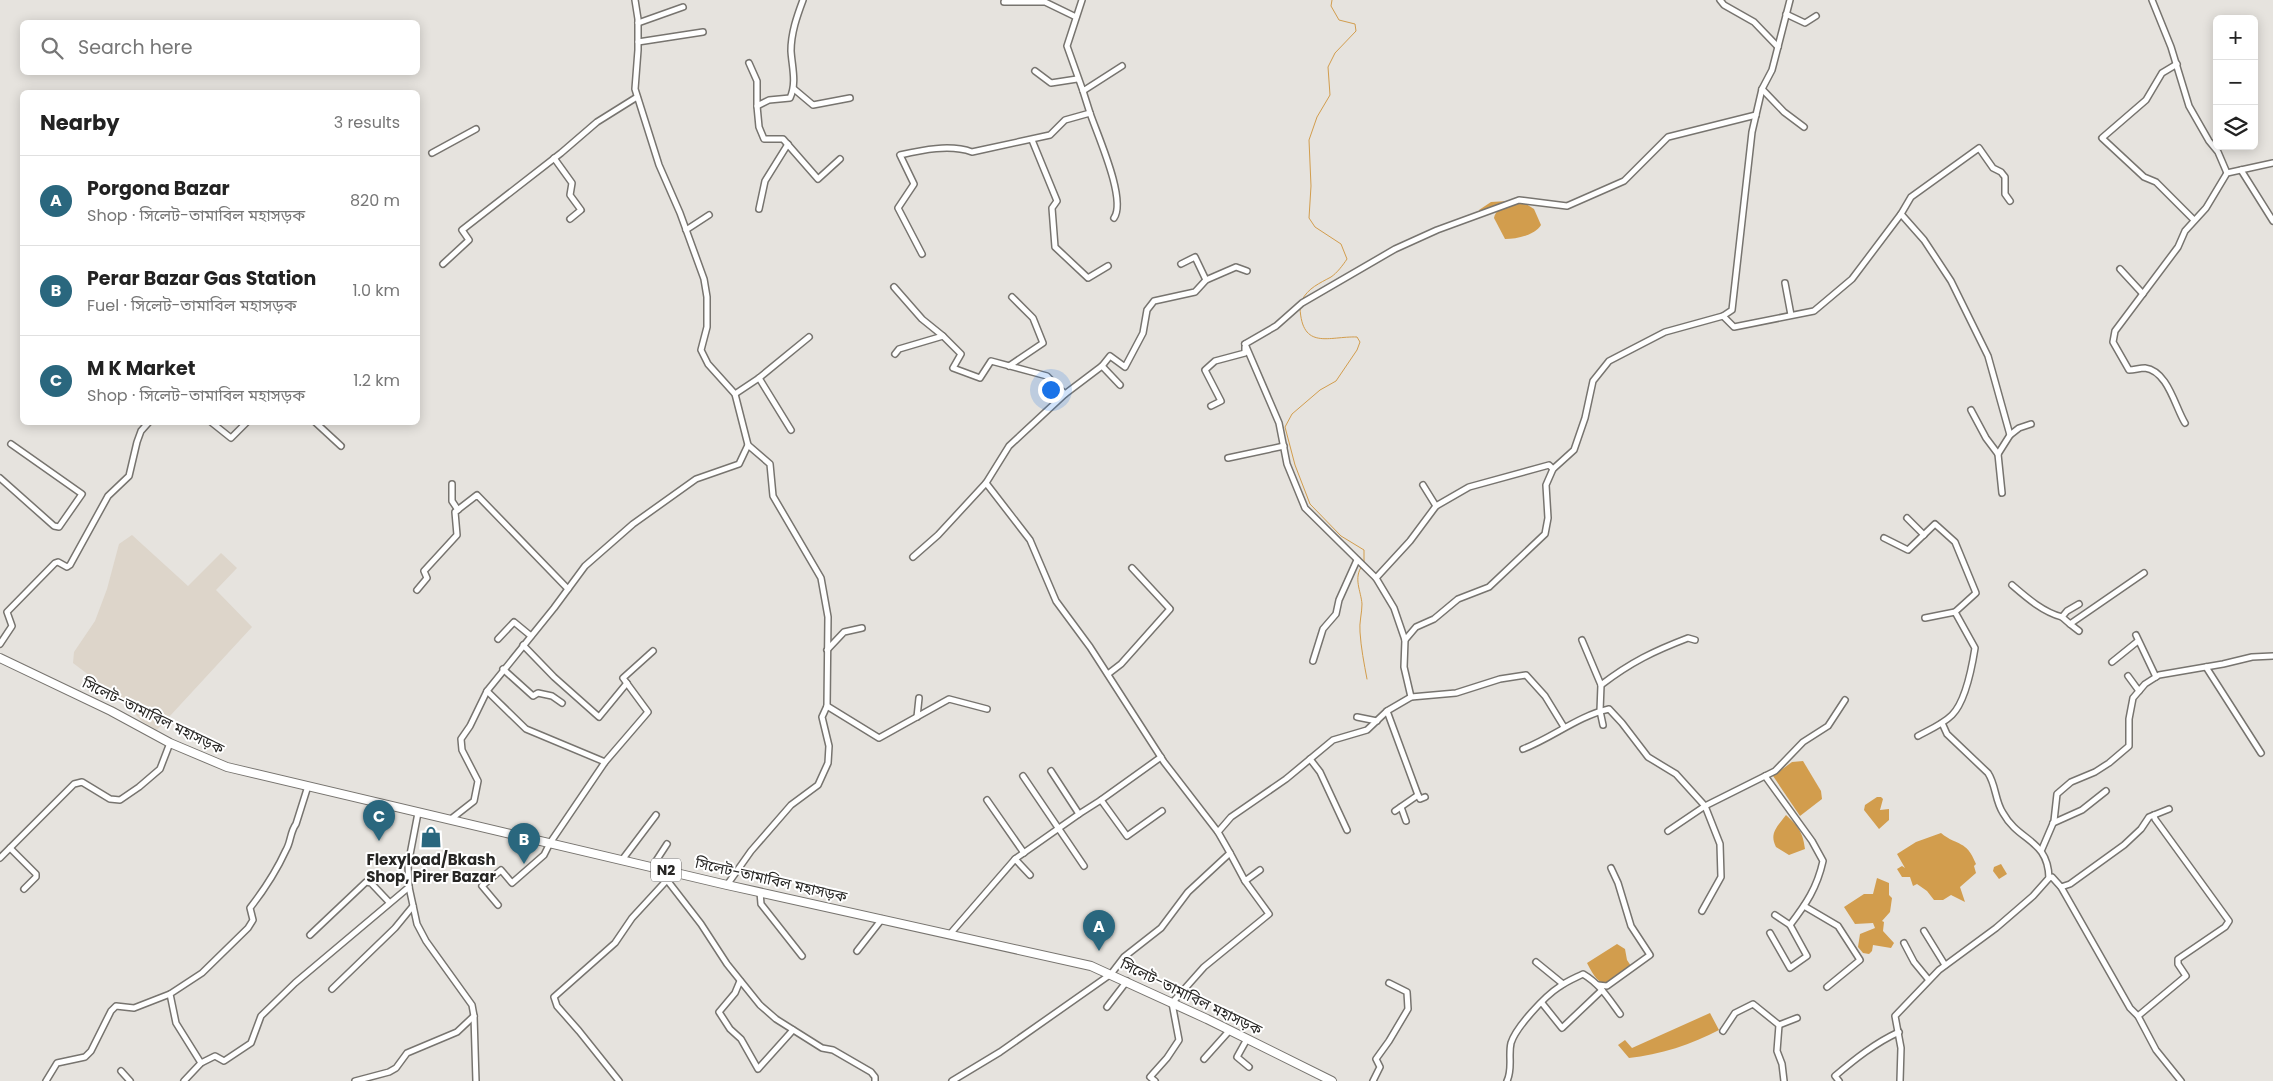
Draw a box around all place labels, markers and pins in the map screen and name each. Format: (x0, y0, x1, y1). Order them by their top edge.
pin: C (363, 800, 395, 841)
pin: B (508, 823, 540, 864)
shop icon: Flexyload/Bkash Shop, Pirer Bazar (418, 824, 444, 850)
place label: Flexyload/Bkash Shop, Pirer Bazar (366, 849, 496, 887)
pin: A (1083, 910, 1115, 951)

